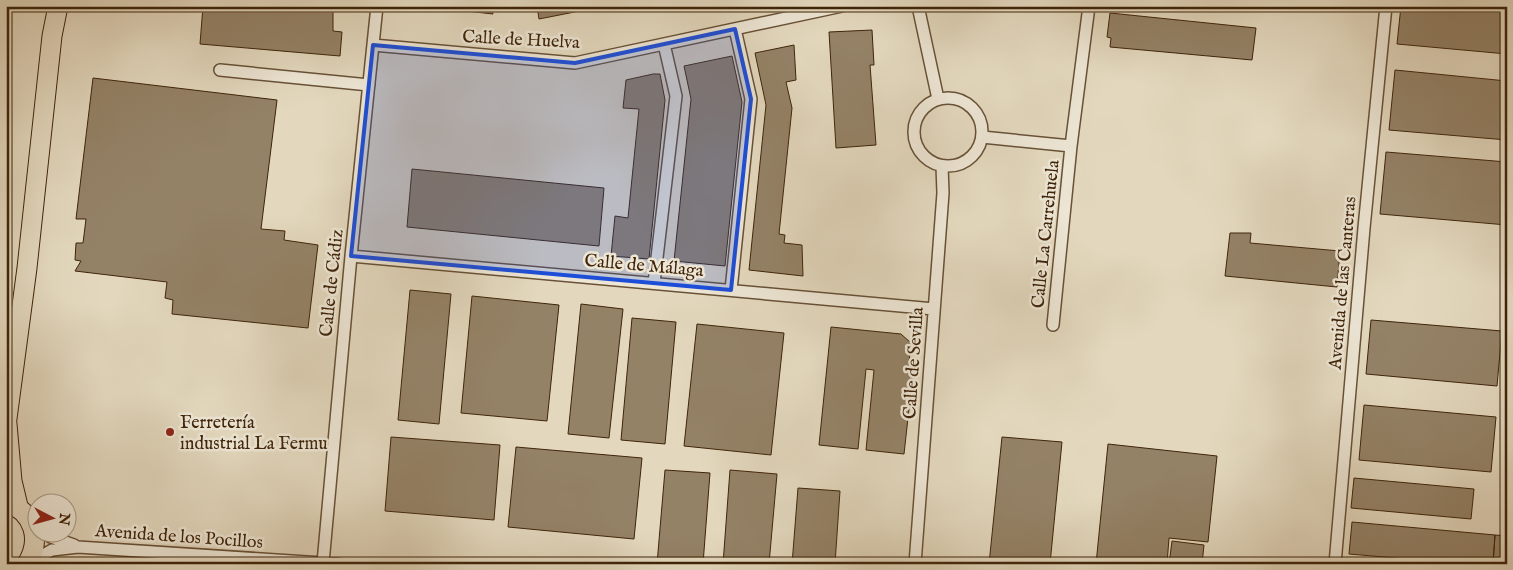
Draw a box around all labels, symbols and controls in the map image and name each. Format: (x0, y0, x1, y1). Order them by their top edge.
street label: Calle de Huelva (462, 26, 580, 55)
street label: Calle La Carrehuela (1027, 159, 1066, 309)
street label: Avenida de las Canteras (1324, 196, 1363, 372)
street label: Calle de Cádiz (315, 228, 350, 338)
street label: Calle de Málaga (583, 250, 705, 283)
street label: Calle de Sevilla (899, 306, 930, 420)
place label: Ferretería industrial La Fermu (180, 412, 328, 456)
marker: Ferretería industrial La Fermu (164, 426, 176, 438)
north arrow (28, 492, 78, 542)
text: N (54, 511, 74, 526)
street label: Avenida de los Pocillos (93, 520, 264, 555)

